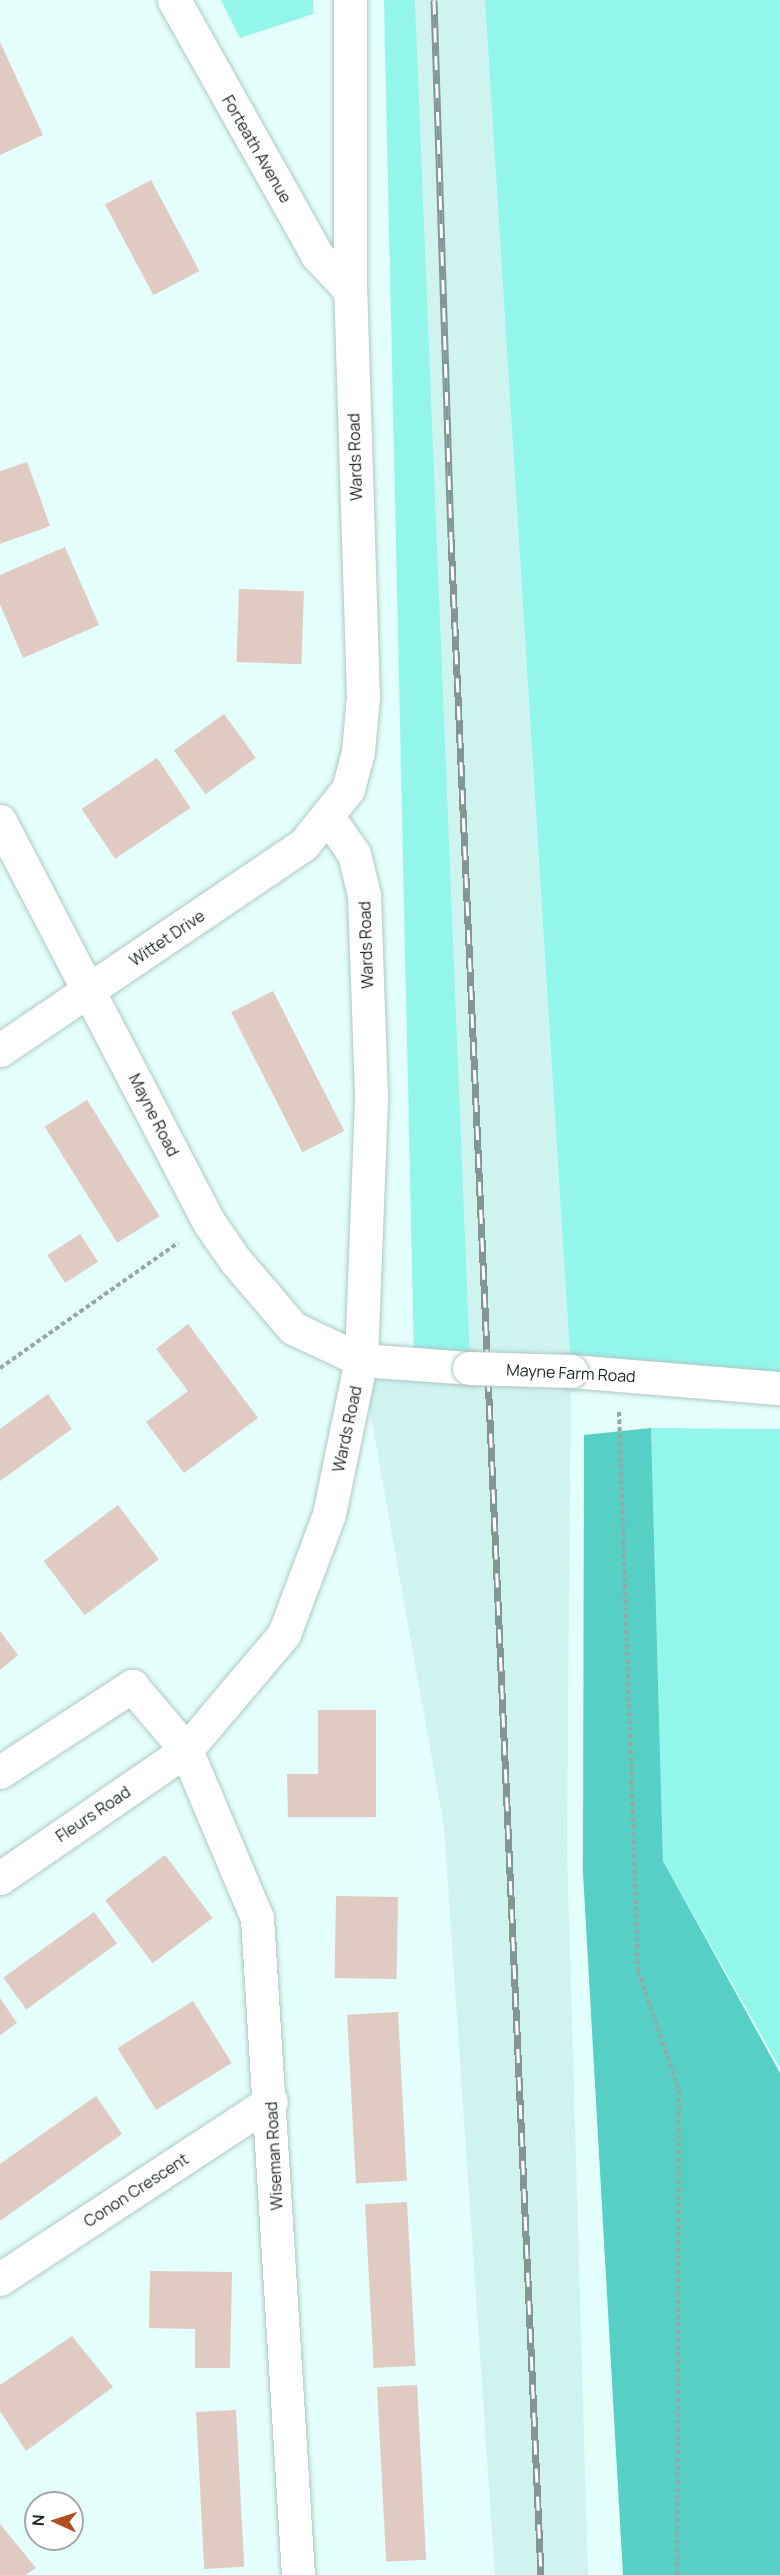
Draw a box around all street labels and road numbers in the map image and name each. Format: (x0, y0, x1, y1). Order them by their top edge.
street label: Forteath Avenue (218, 92, 296, 206)
street label: Wards Road (344, 413, 366, 501)
street label: Wards Road (355, 901, 377, 989)
street label: Wittet Drive (126, 906, 208, 970)
street label: Mayne Road (125, 1070, 183, 1160)
street label: Mayne Farm Road (506, 1360, 636, 1386)
street label: Wards Road (328, 1384, 366, 1474)
street label: Fleurs Road (52, 1782, 134, 1846)
street label: Wiseman Road (262, 2101, 286, 2211)
street label: Conon Crescent (80, 2149, 192, 2231)

